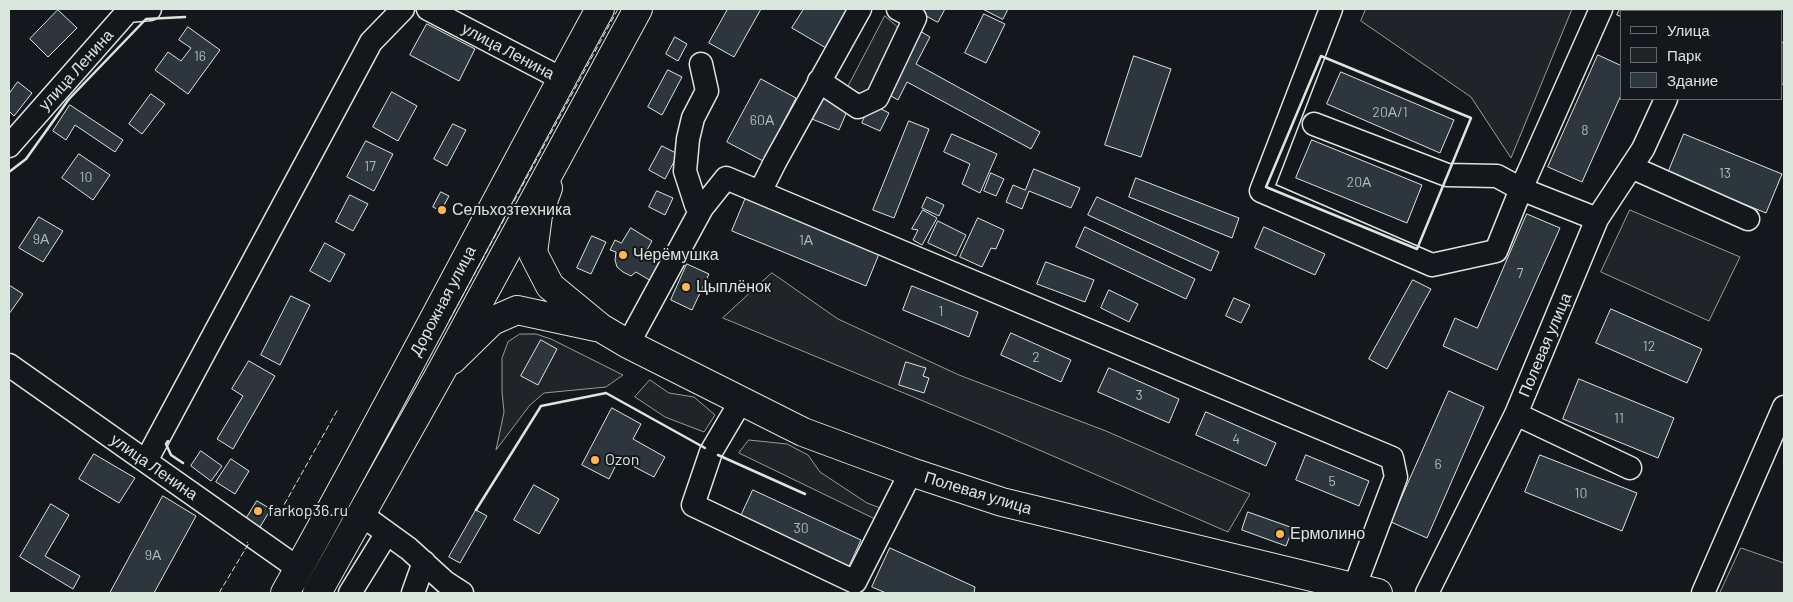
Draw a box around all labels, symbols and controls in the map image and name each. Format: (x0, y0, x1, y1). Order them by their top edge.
legend (1620, 10, 1783, 100)
street label: улица Ленина (458, 19, 558, 83)
text: Улица (1667, 21, 1710, 39)
street label: улица Ленина (35, 26, 117, 114)
text: Парк (1667, 46, 1701, 64)
house number: 16 (194, 48, 206, 64)
text: Здание (1667, 71, 1718, 89)
house number: 20А/1 (1372, 104, 1408, 120)
house number: 60А (750, 112, 774, 128)
house number: 8 (1581, 122, 1589, 138)
house number: 17 (364, 158, 376, 174)
house number: 13 (1719, 165, 1731, 181)
house number: 10 (80, 169, 92, 185)
house number: 20А (1347, 174, 1371, 190)
place label: Сельхозтехника (452, 200, 571, 220)
marker: Сельхозтехника (436, 204, 448, 216)
house number: 9А (33, 231, 49, 247)
house number: 1А (799, 232, 813, 248)
street label: Дорожная улица (406, 243, 480, 359)
place label: Черёмушка (633, 245, 719, 265)
marker: Черёмушка (617, 249, 629, 261)
house number: 7 (1517, 265, 1523, 281)
place label: Цыплёнок (696, 277, 771, 297)
marker: Цыплёнок (680, 281, 692, 293)
street label: Полевая улица (1514, 290, 1576, 400)
house number: 1 (939, 303, 943, 319)
house number: 12 (1643, 338, 1655, 354)
house number: 2 (1032, 349, 1040, 365)
house number: 3 (1135, 387, 1143, 403)
house number: 11 (1614, 410, 1624, 426)
street label: улица Ленина (107, 430, 201, 504)
house number: 4 (1232, 431, 1240, 447)
place label: Ozon (605, 450, 639, 470)
marker: Ozon (589, 454, 601, 466)
house number: 6 (1434, 456, 1442, 472)
street label: Полевая улица (922, 468, 1034, 518)
house number: 5 (1328, 473, 1336, 489)
house number: 10 (1575, 485, 1587, 501)
place label: farkop36.ru (268, 501, 348, 521)
marker: farkop36.ru (252, 505, 264, 517)
house number: 30 (793, 520, 809, 536)
place label: Ермолино (1290, 524, 1365, 544)
marker: Ермолино (1274, 528, 1286, 540)
house number: 9А (145, 547, 161, 563)

